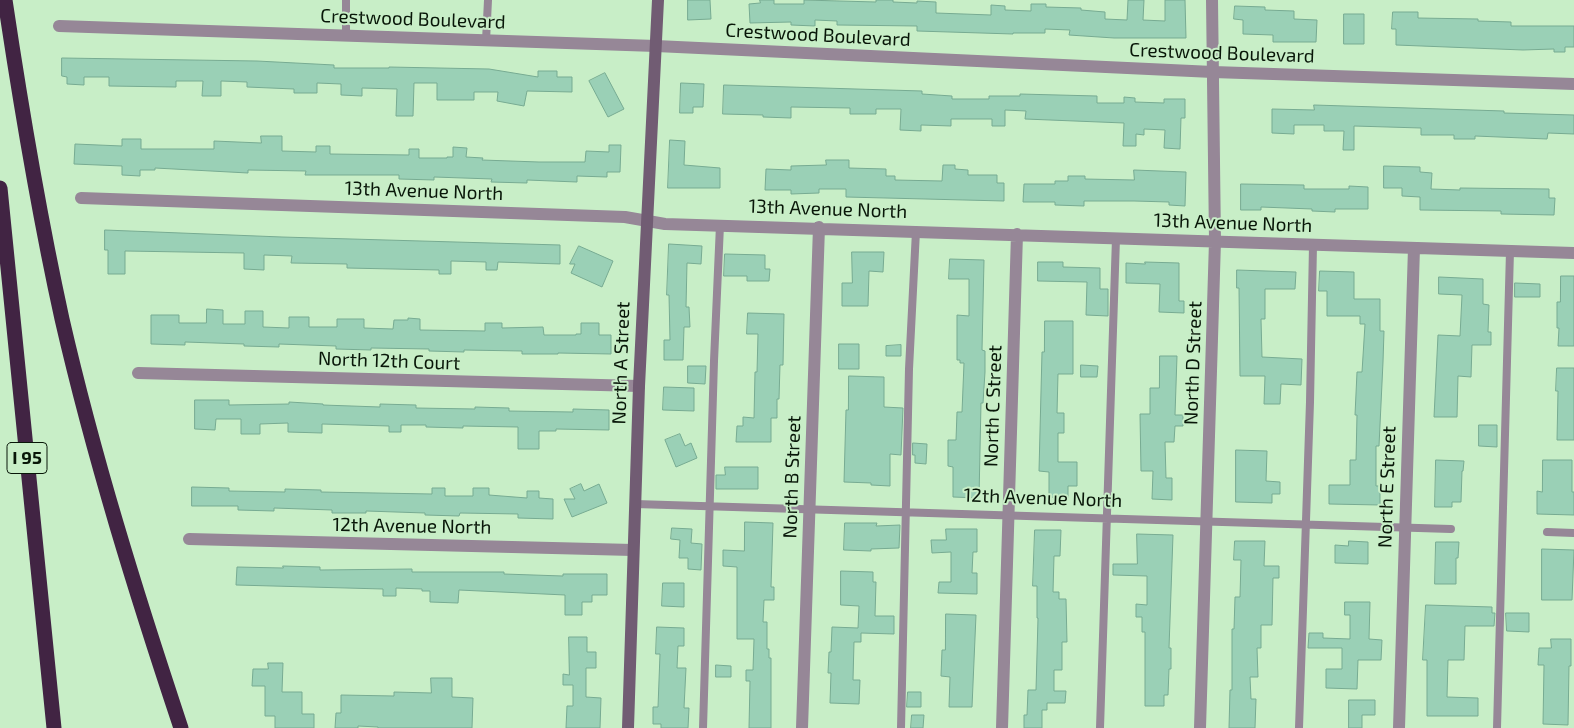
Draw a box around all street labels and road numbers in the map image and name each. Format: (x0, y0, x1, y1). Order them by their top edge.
street label: Crestwood Boulevard (320, 4, 506, 34)
street label: Crestwood Boulevard (725, 19, 911, 51)
street label: Crestwood Boulevard (1129, 38, 1315, 68)
street label: 13th Avenue North (344, 177, 504, 205)
street label: 13th Avenue North (748, 195, 908, 223)
street label: 13th Avenue North (1153, 209, 1313, 237)
street label: North A Street (607, 301, 635, 425)
street label: North D Street (1179, 301, 1207, 425)
street label: North C Street (979, 345, 1007, 467)
street label: North 12th Court (317, 347, 461, 375)
street label: North B Street (778, 415, 806, 539)
street label: North E Street (1373, 426, 1401, 548)
road number: I 95 (7, 442, 47, 473)
street label: 12th Avenue North (963, 484, 1123, 512)
street label: 12th Avenue North (332, 513, 492, 539)

